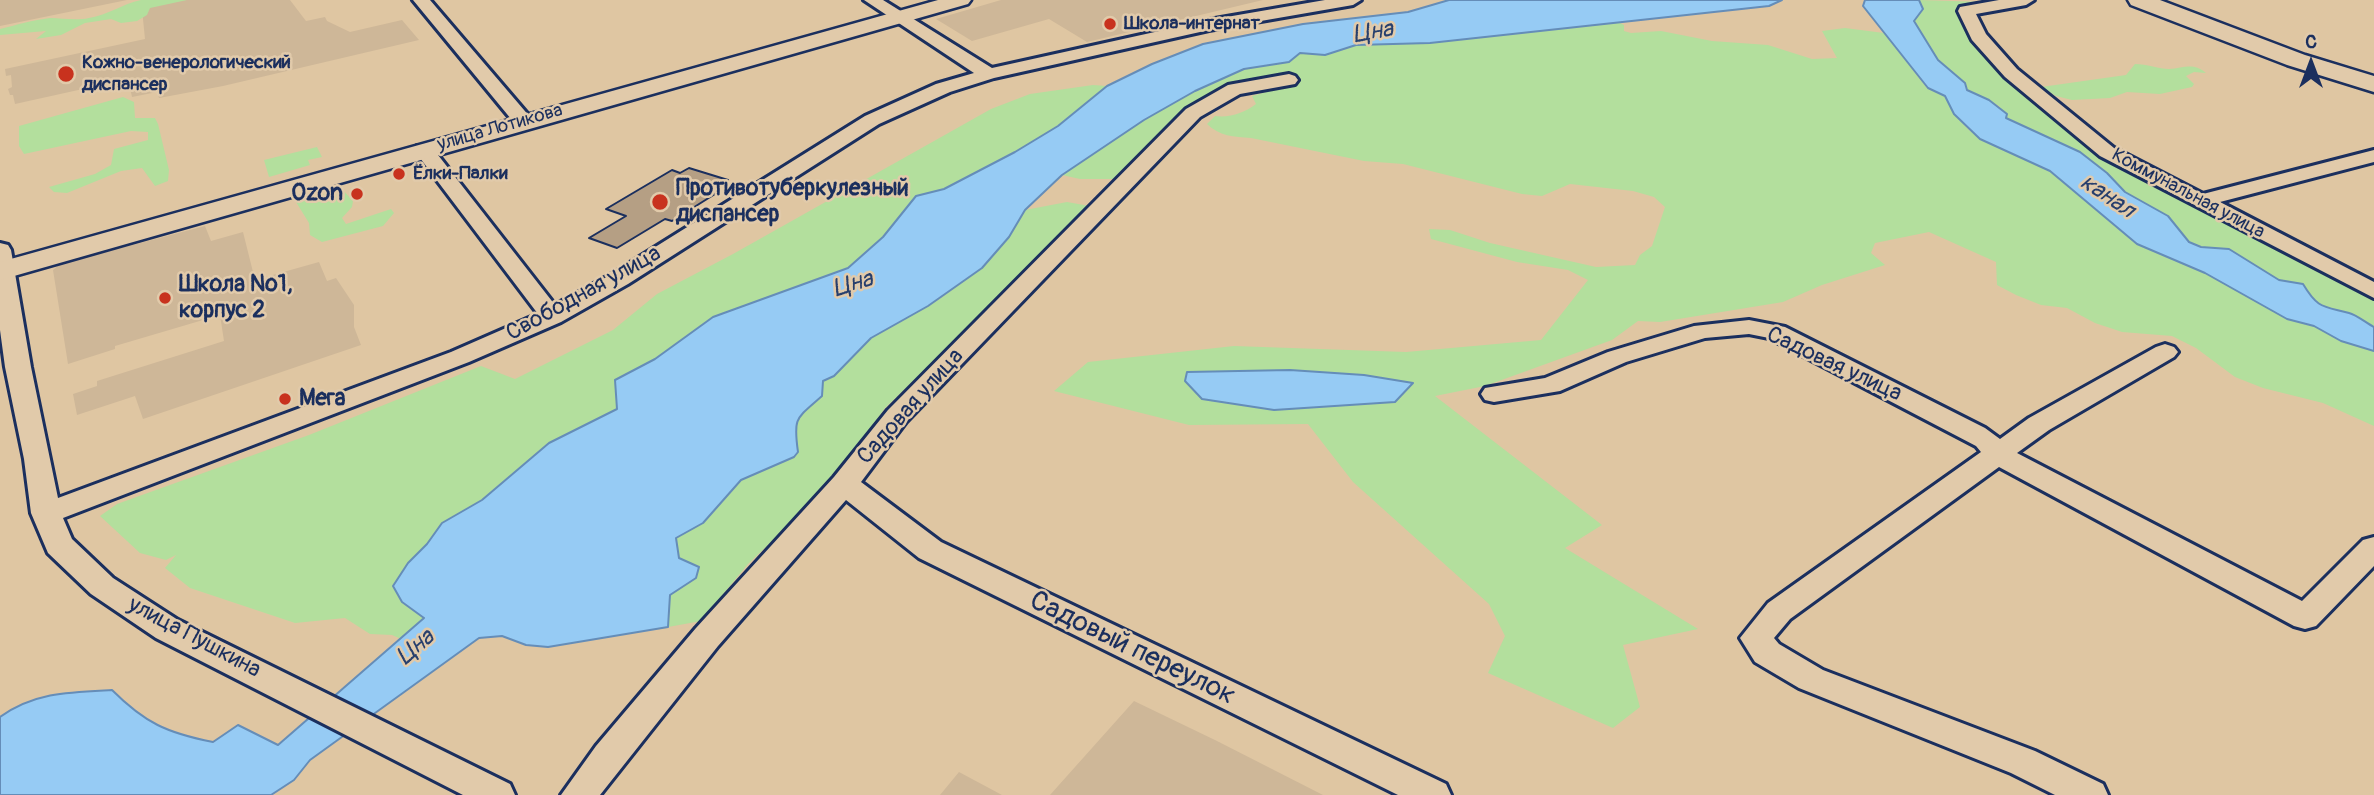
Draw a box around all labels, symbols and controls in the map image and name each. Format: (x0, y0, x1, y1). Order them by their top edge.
place label: Школа-интернат (1124, 13, 1260, 35)
marker: Школа-интернат (1102, 16, 1118, 32)
water label: Цна (1351, 16, 1395, 50)
north arrow (2276, 28, 2346, 98)
text: С (2305, 30, 2317, 54)
place label: Кожно-венерологический диспансер (82, 52, 291, 96)
marker: Кожно-венерологический диспансер (56, 64, 76, 84)
street label: улица Лотикова (435, 99, 565, 157)
street label: Коммунальная улица (2108, 144, 2268, 244)
place label: Ёлки-Палки (413, 163, 508, 185)
marker: Ёлки-Палки (391, 166, 407, 182)
water label: канал (2074, 168, 2140, 226)
place label: Противотуберкулезный диспансер (676, 175, 909, 229)
place label: Ozon (291, 180, 343, 208)
marker: Ozon (349, 186, 365, 202)
marker: Противотуберкулезный диспансер (650, 192, 670, 212)
street label: Свободная улица (502, 240, 666, 348)
water label: Цна (830, 266, 876, 304)
place label: Школа №1, корпус 2 (179, 271, 293, 325)
marker: Школа №1, корпус 2 (157, 290, 173, 306)
street label: Садовая улица (1762, 322, 1906, 408)
street label: Садовая улица (852, 343, 970, 471)
place label: Мега (299, 385, 345, 413)
marker: Мега (277, 391, 293, 407)
street label: Садовый переулок (1024, 585, 1240, 713)
street label: улица Пушкина (123, 591, 265, 685)
water label: Цна (391, 624, 441, 672)

